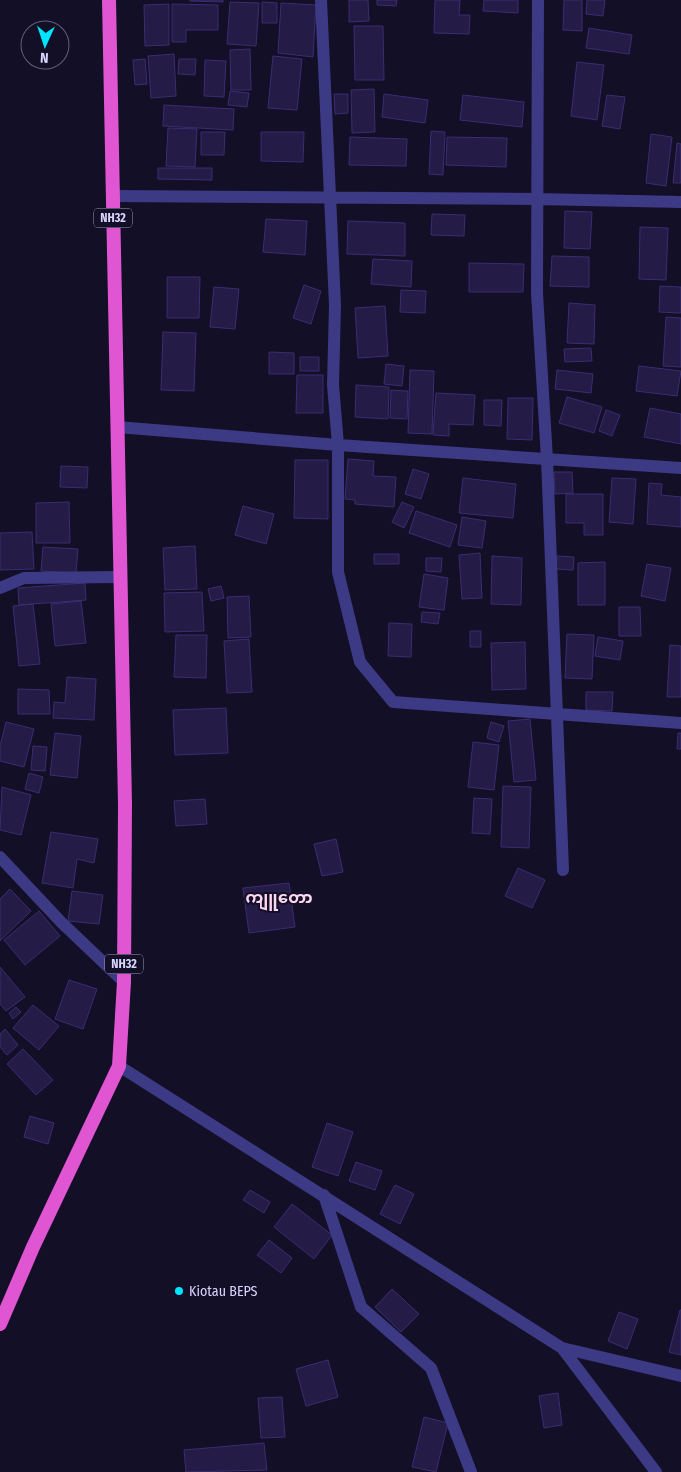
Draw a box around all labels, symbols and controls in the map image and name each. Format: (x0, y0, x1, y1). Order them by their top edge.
north arrow (20, 20, 70, 70)
text: N (40, 49, 49, 66)
road number: NH32 (94, 208, 132, 228)
district label: ကျူတော (246, 888, 312, 911)
road number: NH32 (105, 954, 143, 974)
place label: Kiotau BEPS (189, 1283, 258, 1300)
marker: Kiotau BEPS (173, 1285, 185, 1297)

